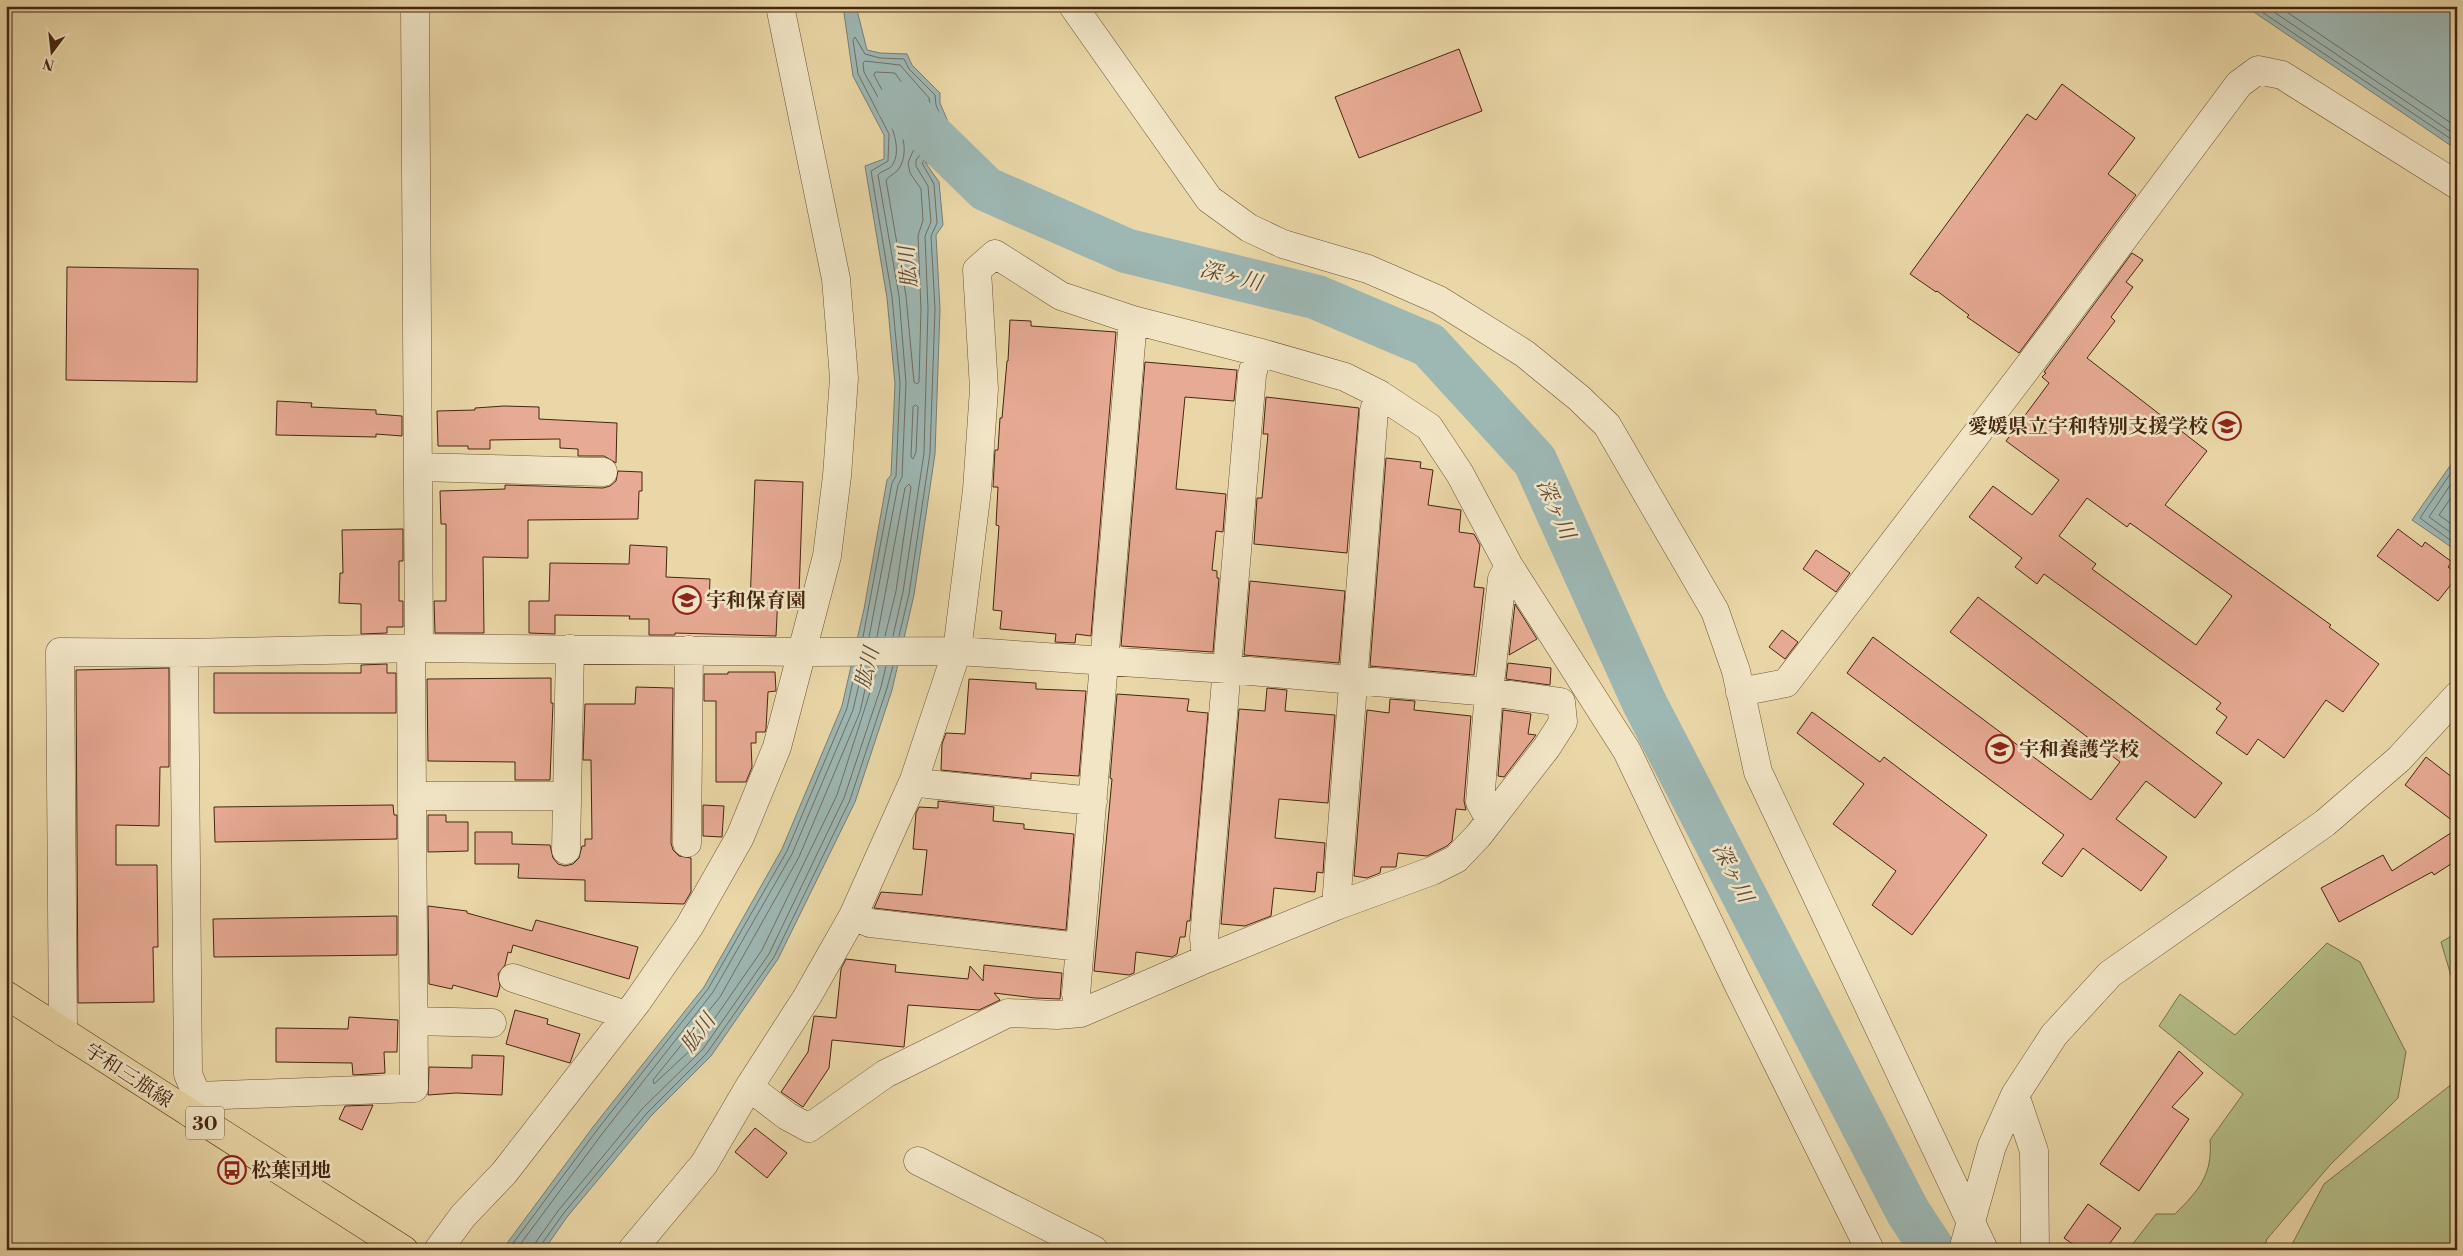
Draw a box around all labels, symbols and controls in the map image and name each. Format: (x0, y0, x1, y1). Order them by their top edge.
north arrow (28, 28, 78, 78)
text: N (41, 53, 57, 74)
water label: 肱川 (894, 243, 924, 289)
water label: 深ヶ川 (1197, 257, 1266, 298)
school or university icon: 愛媛県立宇和特別支援学校 (2212, 411, 2242, 441)
place label: 愛媛県立宇和特別支援学校 (1968, 415, 2208, 440)
water label: 深ヶ川 (1530, 475, 1581, 545)
school or university icon: 宇和保育園 (672, 585, 702, 615)
place label: 宇和保育園 (706, 589, 806, 614)
water label: 肱川 (850, 643, 886, 692)
school or university icon: 宇和養護学校 (1985, 734, 2015, 764)
place label: 宇和養護学校 (2019, 738, 2139, 763)
water label: 深ヶ川 (1706, 839, 1759, 909)
water label: 肱川 (676, 1007, 723, 1058)
street label: 宇和三瓶線 (79, 1039, 177, 1114)
road number: 30 (186, 1106, 224, 1140)
bus stop icon: 松葉団地 (217, 1155, 247, 1185)
place label: 松葉団地 (251, 1159, 331, 1184)

